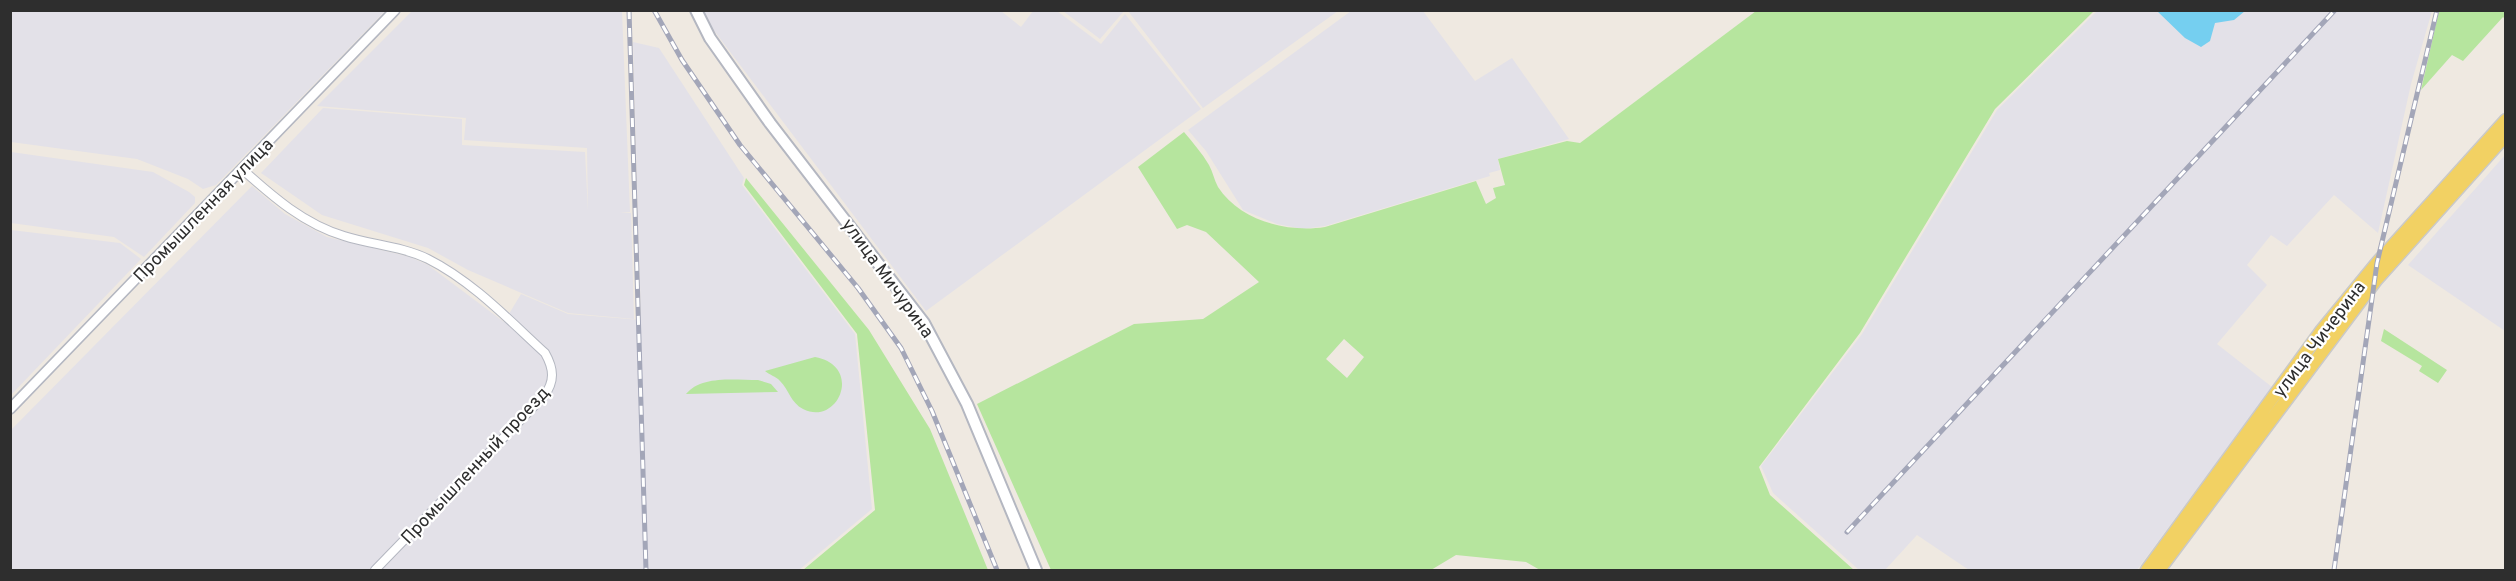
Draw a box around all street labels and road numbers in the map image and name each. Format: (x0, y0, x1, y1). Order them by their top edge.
street label: Промышленная улица (129, 134, 279, 288)
street label: улица Мичурина (836, 215, 938, 343)
street label: улица Чичерина (2269, 277, 2372, 403)
street label: Промышленный проезд (397, 382, 555, 550)

